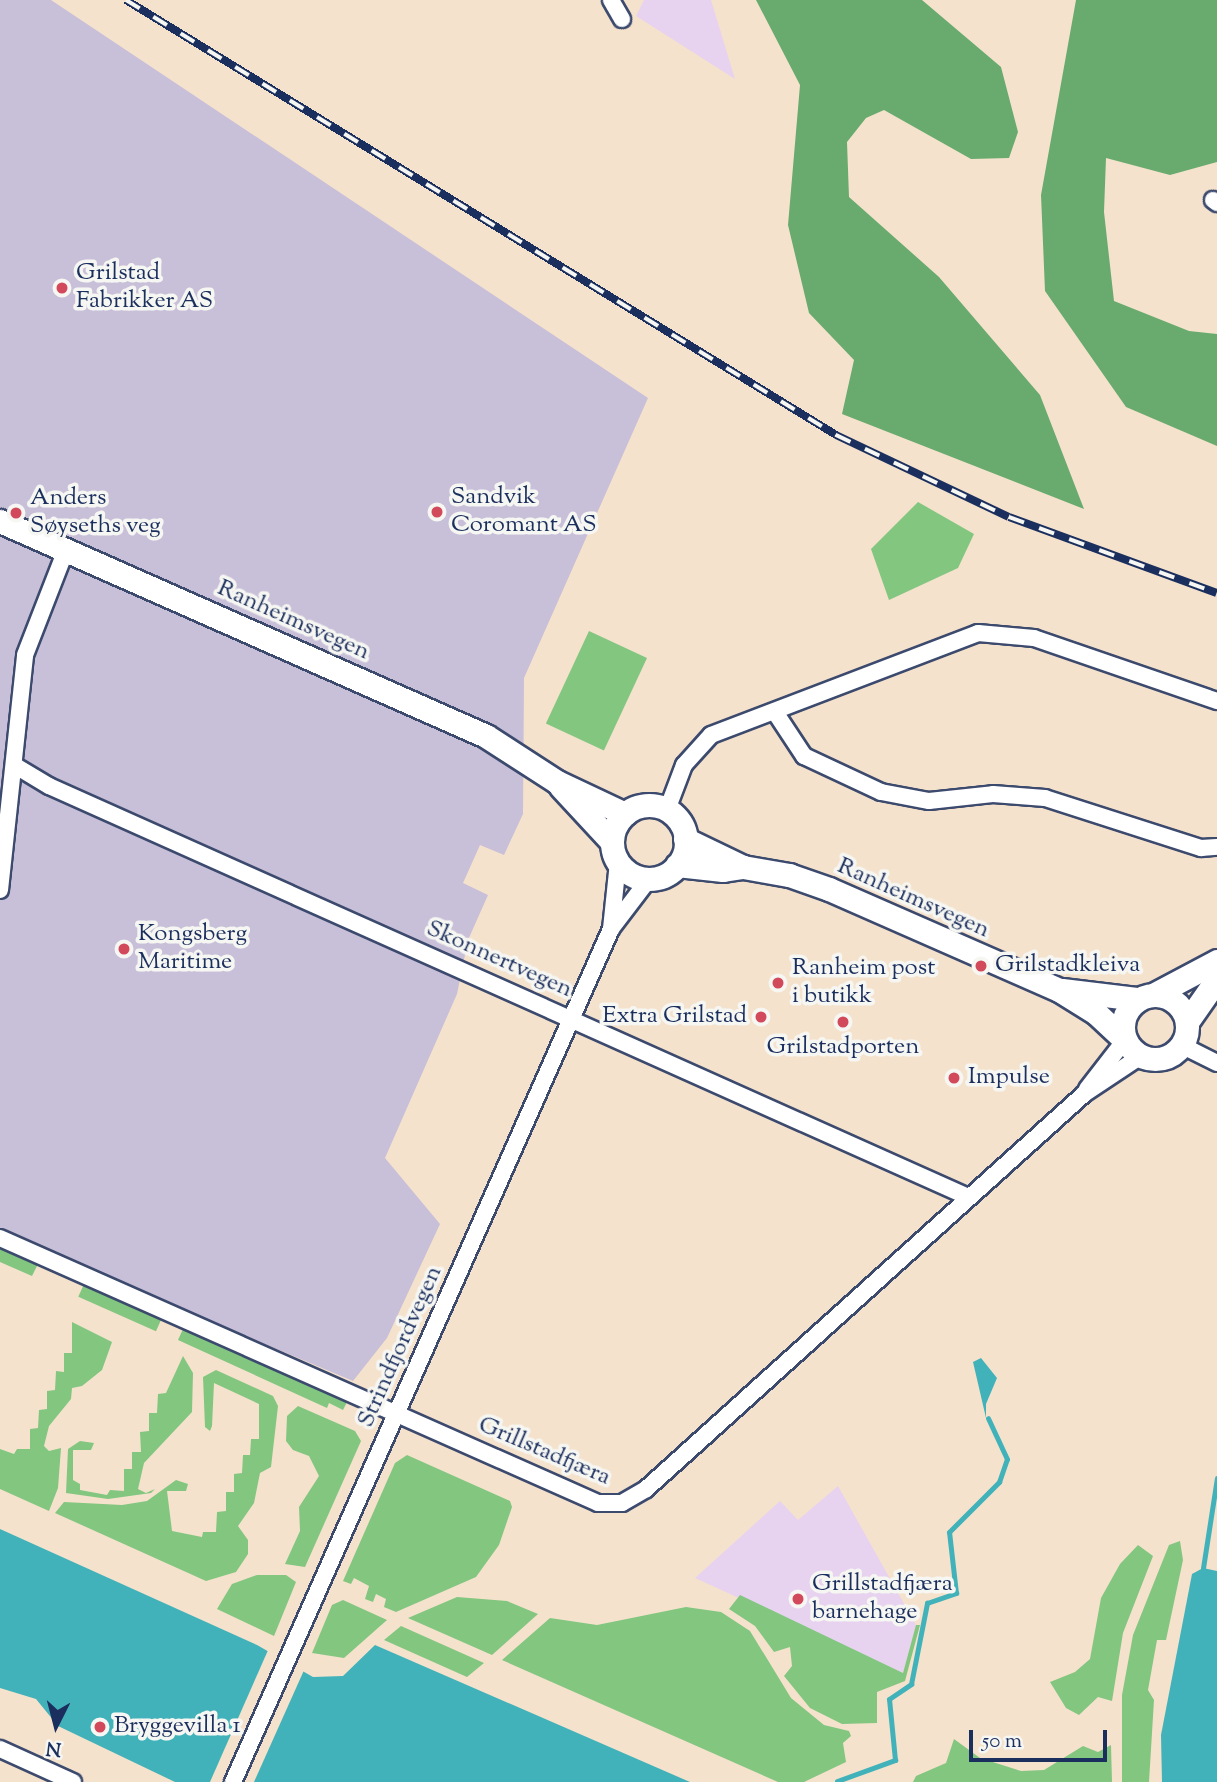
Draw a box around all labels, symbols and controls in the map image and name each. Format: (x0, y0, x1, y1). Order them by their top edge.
place label: Grilstad Fabrikker AS (76, 260, 213, 316)
marker: Grilstad Fabrikker AS (54, 280, 70, 296)
place label: Sandvik Coromant AS (451, 484, 597, 540)
place label: Anders Søyseths veg (30, 485, 161, 541)
marker: Sandvik Coromant AS (429, 504, 445, 520)
marker: Anders Søyseths veg (8, 505, 24, 521)
street label: Ranheimsvegen (212, 575, 374, 667)
street label: Ranheimsvegen (832, 853, 994, 945)
street label: Skonnertvegen (422, 915, 576, 1005)
place label: Kongsberg Maritime (138, 921, 247, 977)
marker: Kongsberg Maritime (116, 941, 132, 957)
place label: Grilstadkleiva (995, 952, 1140, 980)
place label: Ranheim post i butikk (792, 955, 935, 1011)
marker: Grilstadkleiva (973, 958, 989, 974)
marker: Ranheim post i butikk (770, 975, 786, 991)
place label: Extra Grilstad (602, 1003, 747, 1031)
marker: Extra Grilstad (753, 1009, 769, 1025)
marker: Grilstadporten (835, 1014, 851, 1030)
place label: Grilstadporten (767, 1034, 919, 1062)
place label: Impulse (968, 1064, 1050, 1092)
marker: Impulse (946, 1070, 962, 1086)
street label: Strindfjordvegen (352, 1262, 450, 1432)
street label: Grillstadfjæra (474, 1411, 614, 1493)
place label: Grillstadfjæra barnehage (812, 1571, 953, 1627)
marker: Grillstadfjæra barnehage (790, 1591, 806, 1607)
north arrow (21, 1691, 91, 1761)
place label: Bryggevilla 1 (114, 1713, 241, 1741)
scale bar (972, 1716, 1110, 1760)
marker: Bryggevilla 1 (92, 1719, 108, 1735)
text: 50 m (982, 1727, 1022, 1757)
text: N (45, 1733, 63, 1762)

